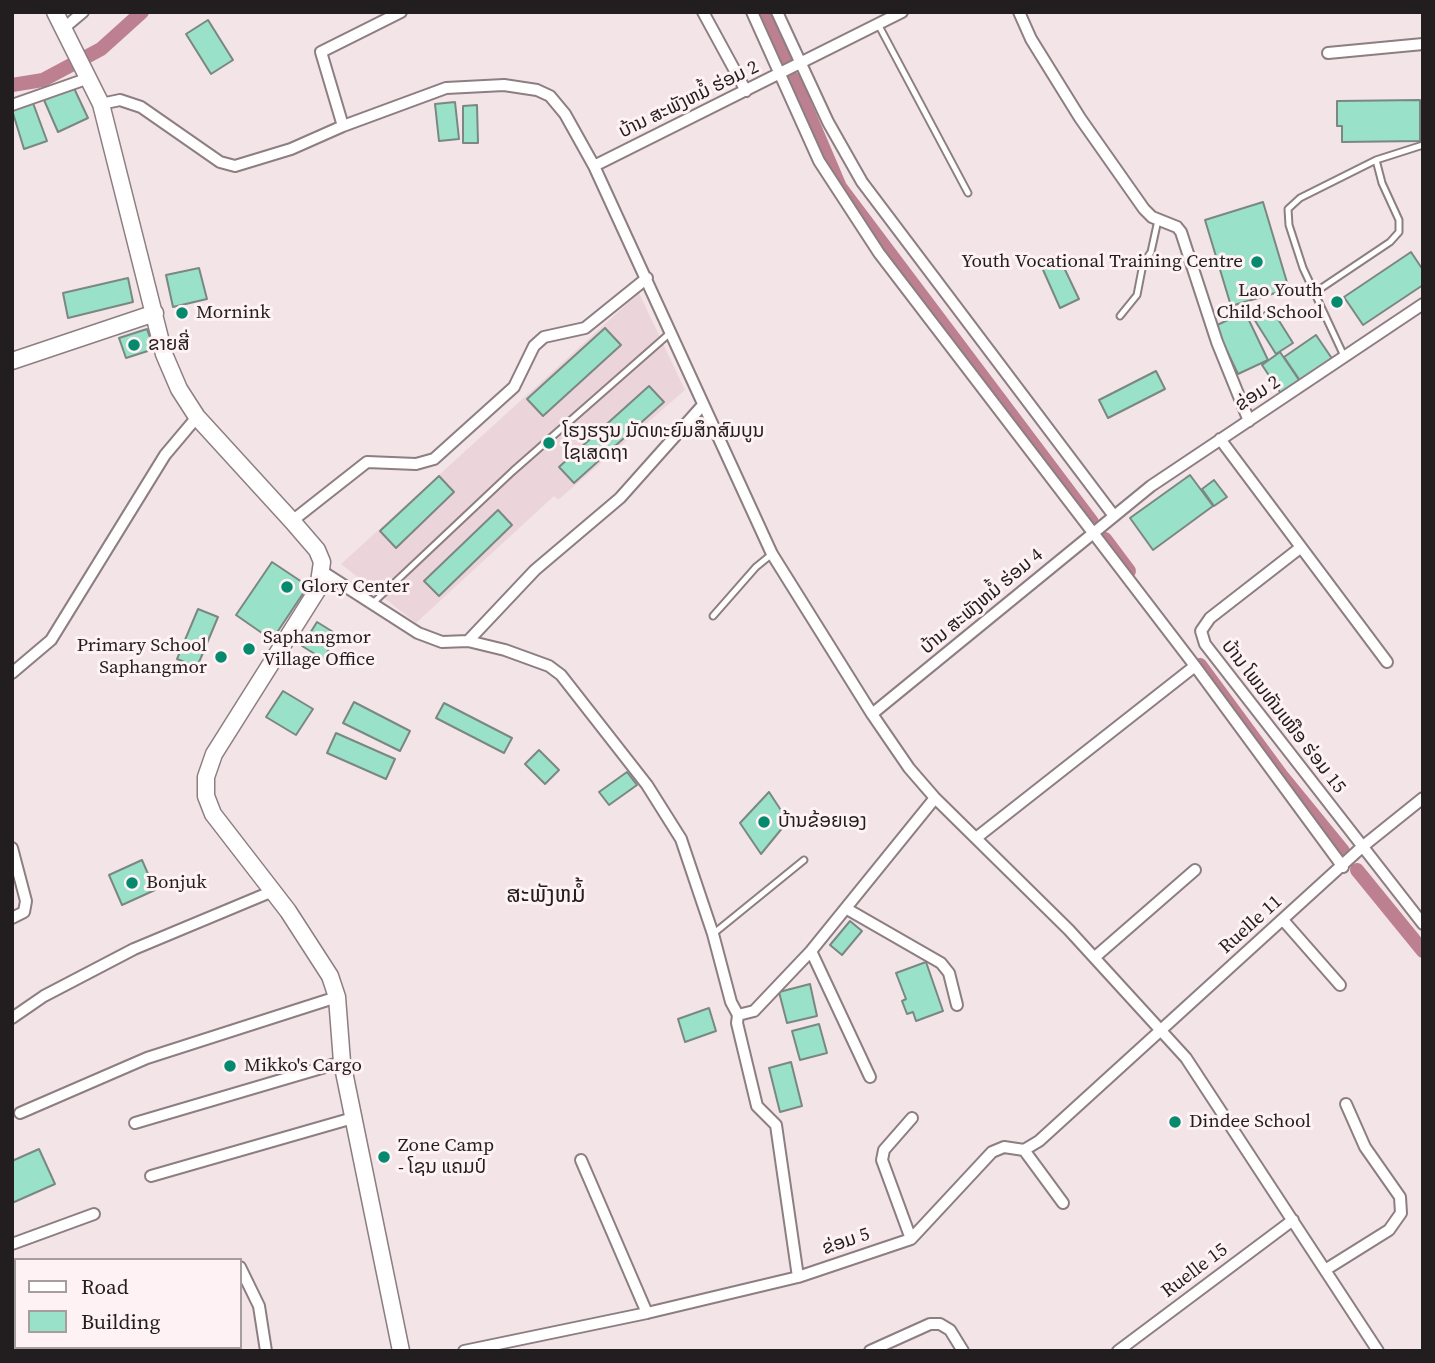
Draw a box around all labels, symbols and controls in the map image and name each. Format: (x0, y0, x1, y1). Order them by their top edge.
street label: ບ້ານ ສະພັງຫມໍ້ ຮ່ອມ 2 (615, 56, 763, 144)
place label: Youth Vocational Training Centre (961, 251, 1243, 273)
marker: Youth Vocational Training Centre (1249, 254, 1265, 270)
place label: Lao Youth Child School (1217, 280, 1323, 324)
marker: Lao Youth Child School (1329, 294, 1345, 310)
place label: Mornink (196, 302, 270, 324)
marker: Mornink (174, 305, 190, 321)
place label: ຂາຍສີ່ (148, 334, 190, 356)
marker: ຂາຍສີ່ (126, 337, 142, 353)
street label: ຂ່ອມ 2 (1231, 371, 1285, 417)
place label: ໂຮງຮຽນ ມັດທະຍົມສຶກສົມບູນ ໄຊເສດຖາ (563, 421, 764, 465)
marker: ໂຮງຮຽນ ມັດທະຍົມສຶກສົມບູນ ໄຊເສດຖາ (541, 435, 557, 451)
street label: ບ້ານ ສະພັງຫມໍ້ ຮ່ອມ 4 (916, 544, 1048, 660)
place label: Glory Center (301, 576, 409, 598)
marker: Glory Center (279, 579, 295, 595)
place label: Saphangmor Village Office (263, 627, 375, 671)
place label: Primary School Saphangmor (77, 635, 207, 679)
street label: ບ້ານ ໂພນທັນເໜືອ ຮ່ອມ 15 (1216, 636, 1350, 798)
marker: Saphangmor Village Office (241, 641, 257, 657)
marker: Primary School Saphangmor (213, 649, 229, 665)
place label: ບ້ານຂ້ອຍເອງ (778, 811, 867, 833)
marker: ບ້ານຂ້ອຍເອງ (756, 814, 772, 830)
place label: Bonjuk (146, 872, 207, 894)
marker: Bonjuk (124, 875, 140, 891)
district label: ສະພັງຫມໍ້ (506, 882, 586, 910)
street label: Ruelle 11 (1215, 891, 1287, 959)
place label: Mikko's Cargo (244, 1055, 362, 1077)
marker: Mikko's Cargo (222, 1058, 238, 1074)
place label: Dindee School (1189, 1111, 1311, 1133)
marker: Dindee School (1167, 1114, 1183, 1130)
place label: Zone Camp - ໂຊນ ແຄມປ໌ (398, 1135, 494, 1179)
marker: Zone Camp - ໂຊນ ແຄມປ໌ (376, 1149, 392, 1165)
street label: ຂ່ອມ 5 (819, 1223, 873, 1261)
street label: Ruelle 15 (1157, 1239, 1233, 1303)
legend (14, 1258, 242, 1349)
text: Road (81, 1272, 129, 1301)
text: Building (81, 1307, 160, 1336)

